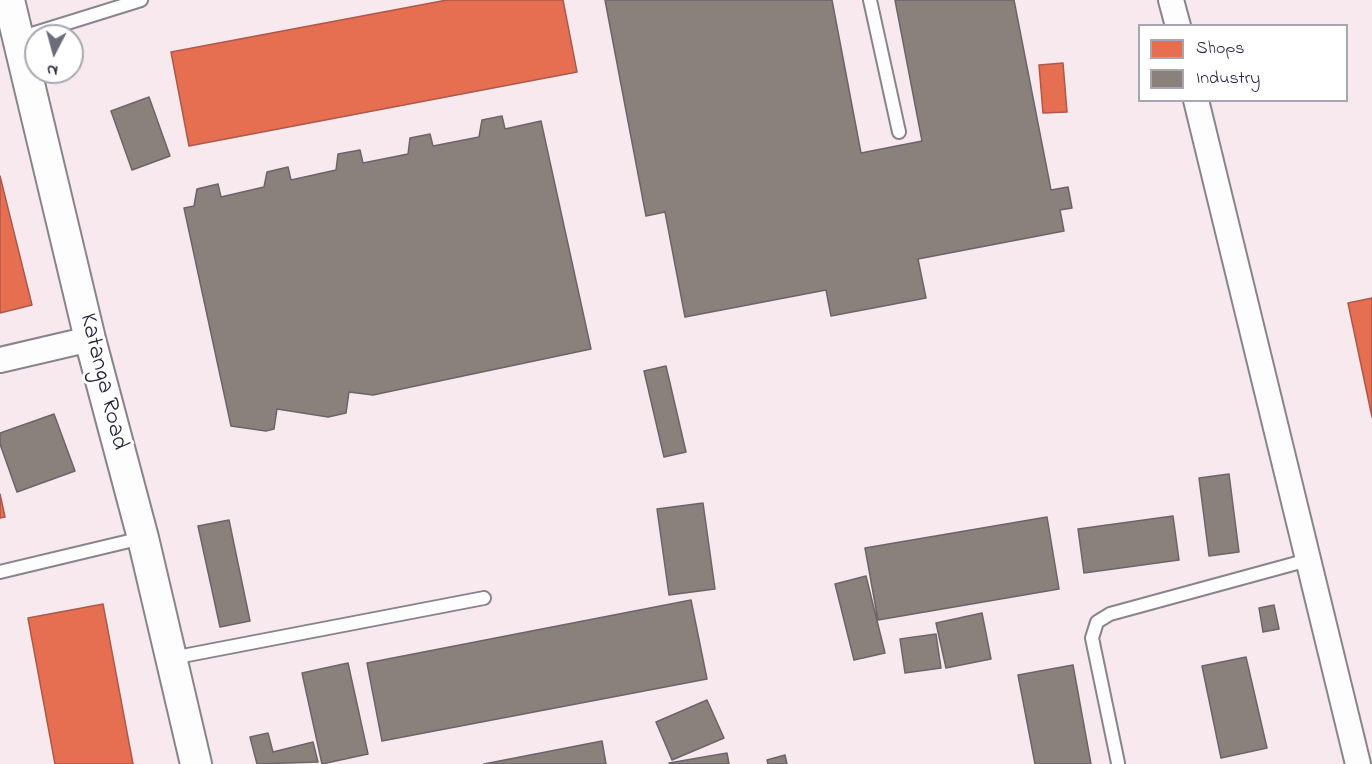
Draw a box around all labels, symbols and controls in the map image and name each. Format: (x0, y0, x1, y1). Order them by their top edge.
north arrow (24, 24, 84, 84)
legend (1138, 24, 1348, 102)
text: Shops (1196, 36, 1244, 62)
text: N (46, 57, 59, 82)
text: Industry (1196, 66, 1260, 92)
street label: Katanga Road (71, 311, 133, 453)

